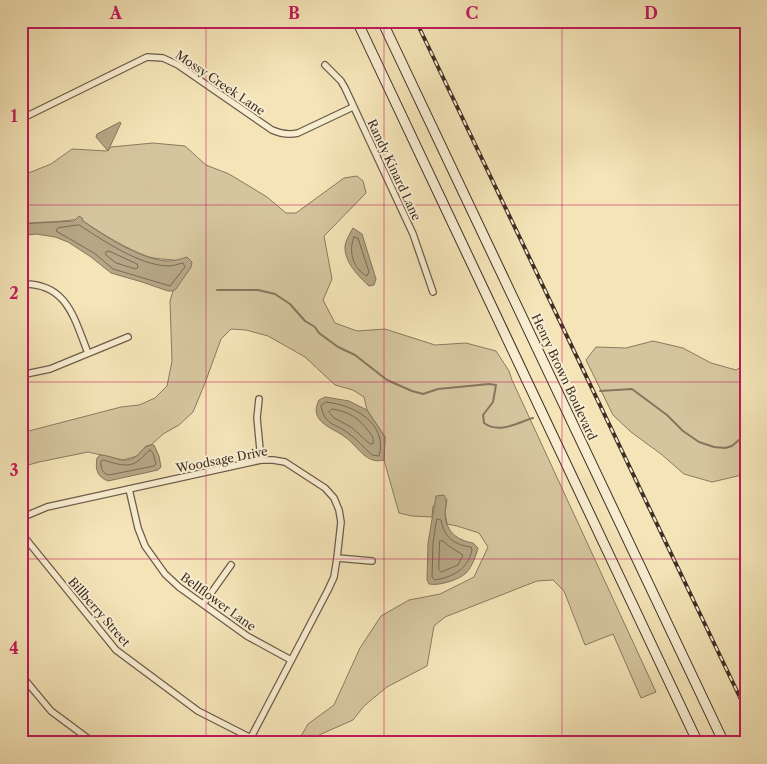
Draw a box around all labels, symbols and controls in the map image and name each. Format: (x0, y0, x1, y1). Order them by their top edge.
text: A (109, 3, 123, 23)
text: B (288, 3, 300, 23)
text: C (466, 3, 478, 23)
text: D (644, 3, 658, 23)
street label: Mossy Creek Lane (173, 47, 268, 118)
text: 1 (10, 106, 18, 126)
street label: Randy Kinard Lane (364, 117, 425, 223)
text: 2 (9, 283, 19, 303)
street label: Henry Brown Boulevard (529, 311, 601, 443)
street label: Woodsage Drive (174, 443, 269, 476)
text: 3 (9, 460, 19, 480)
street label: Bellflower Lane (178, 569, 259, 634)
street label: Billberry Street (65, 574, 134, 650)
text: 4 (9, 638, 19, 658)

